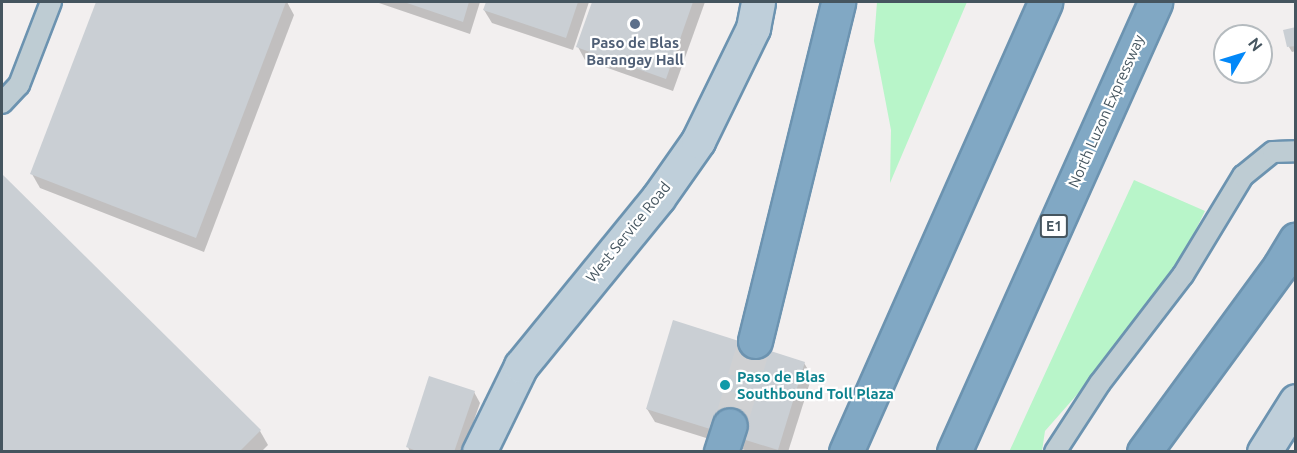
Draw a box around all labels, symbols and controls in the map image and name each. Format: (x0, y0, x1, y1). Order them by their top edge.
marker: Paso de Blas Barangay Hall (628, 17, 642, 31)
north arrow (1213, 24, 1273, 84)
street label: North Luzon Expressway (1064, 32, 1148, 190)
place label: Paso de Blas Barangay Hall (586, 33, 684, 68)
text: N (1245, 34, 1266, 54)
street label: West Service Road (582, 178, 674, 286)
road number: E1 (1039, 215, 1069, 237)
place label: Paso de Blas Southbound Toll Plaza (737, 367, 894, 402)
marker: Paso de Blas Southbound Toll Plaza (718, 378, 732, 392)

